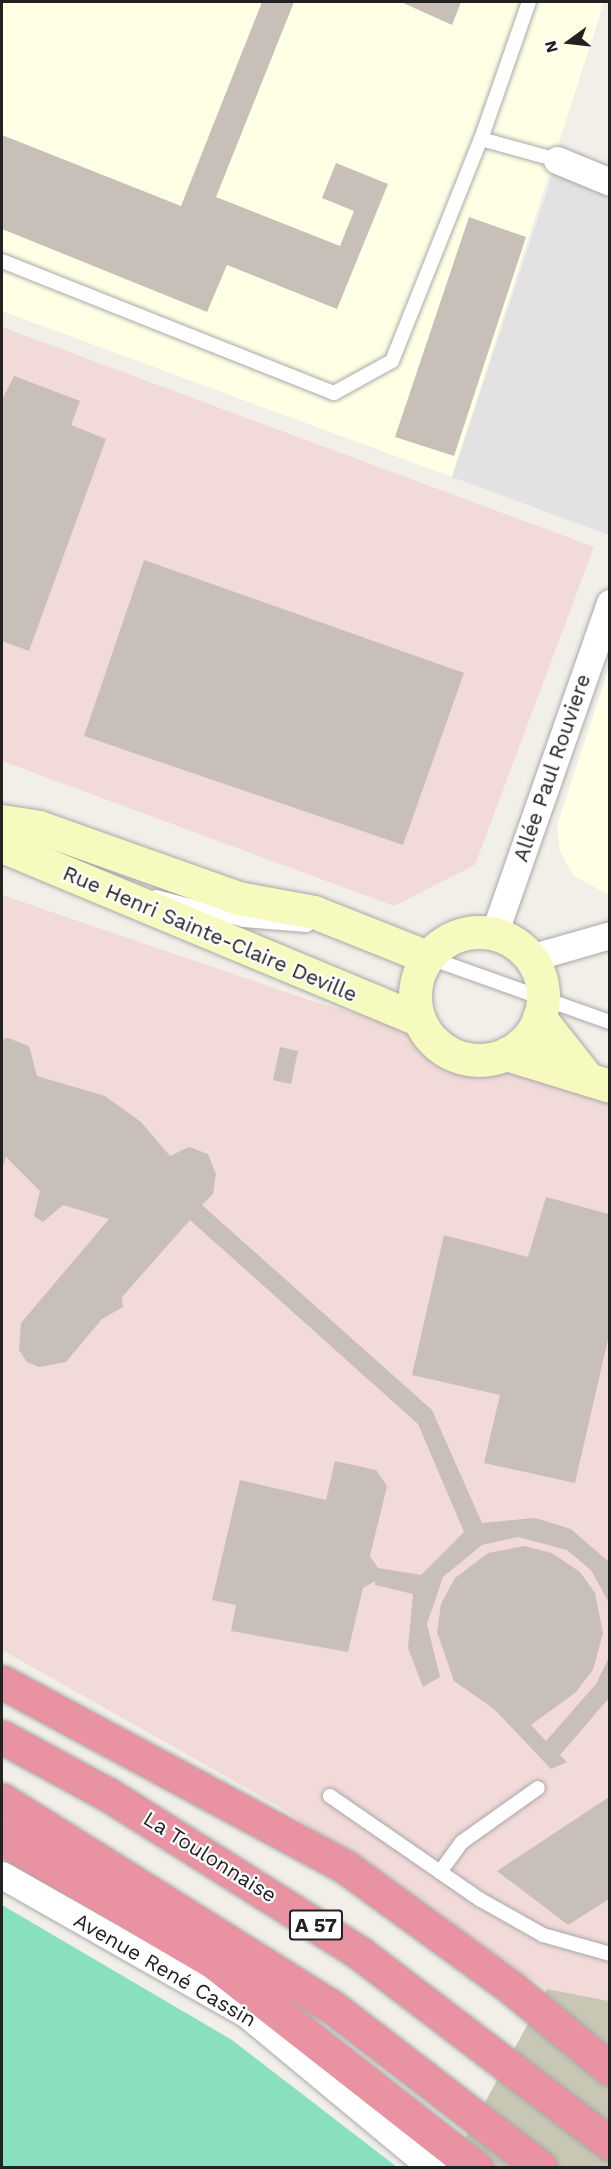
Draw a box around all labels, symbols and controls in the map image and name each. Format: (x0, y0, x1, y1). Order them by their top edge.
north arrow (539, 12, 599, 72)
text: N (540, 39, 562, 55)
street label: Allée Paul Rouviere (508, 671, 596, 865)
street label: Rue Henri Sainte-Claire Deville (59, 860, 361, 1008)
street label: La Toulonnaise (138, 1806, 282, 1908)
street label: Avenue René Cassin (69, 1907, 261, 2033)
road number: A 57 (288, 1908, 344, 1942)

